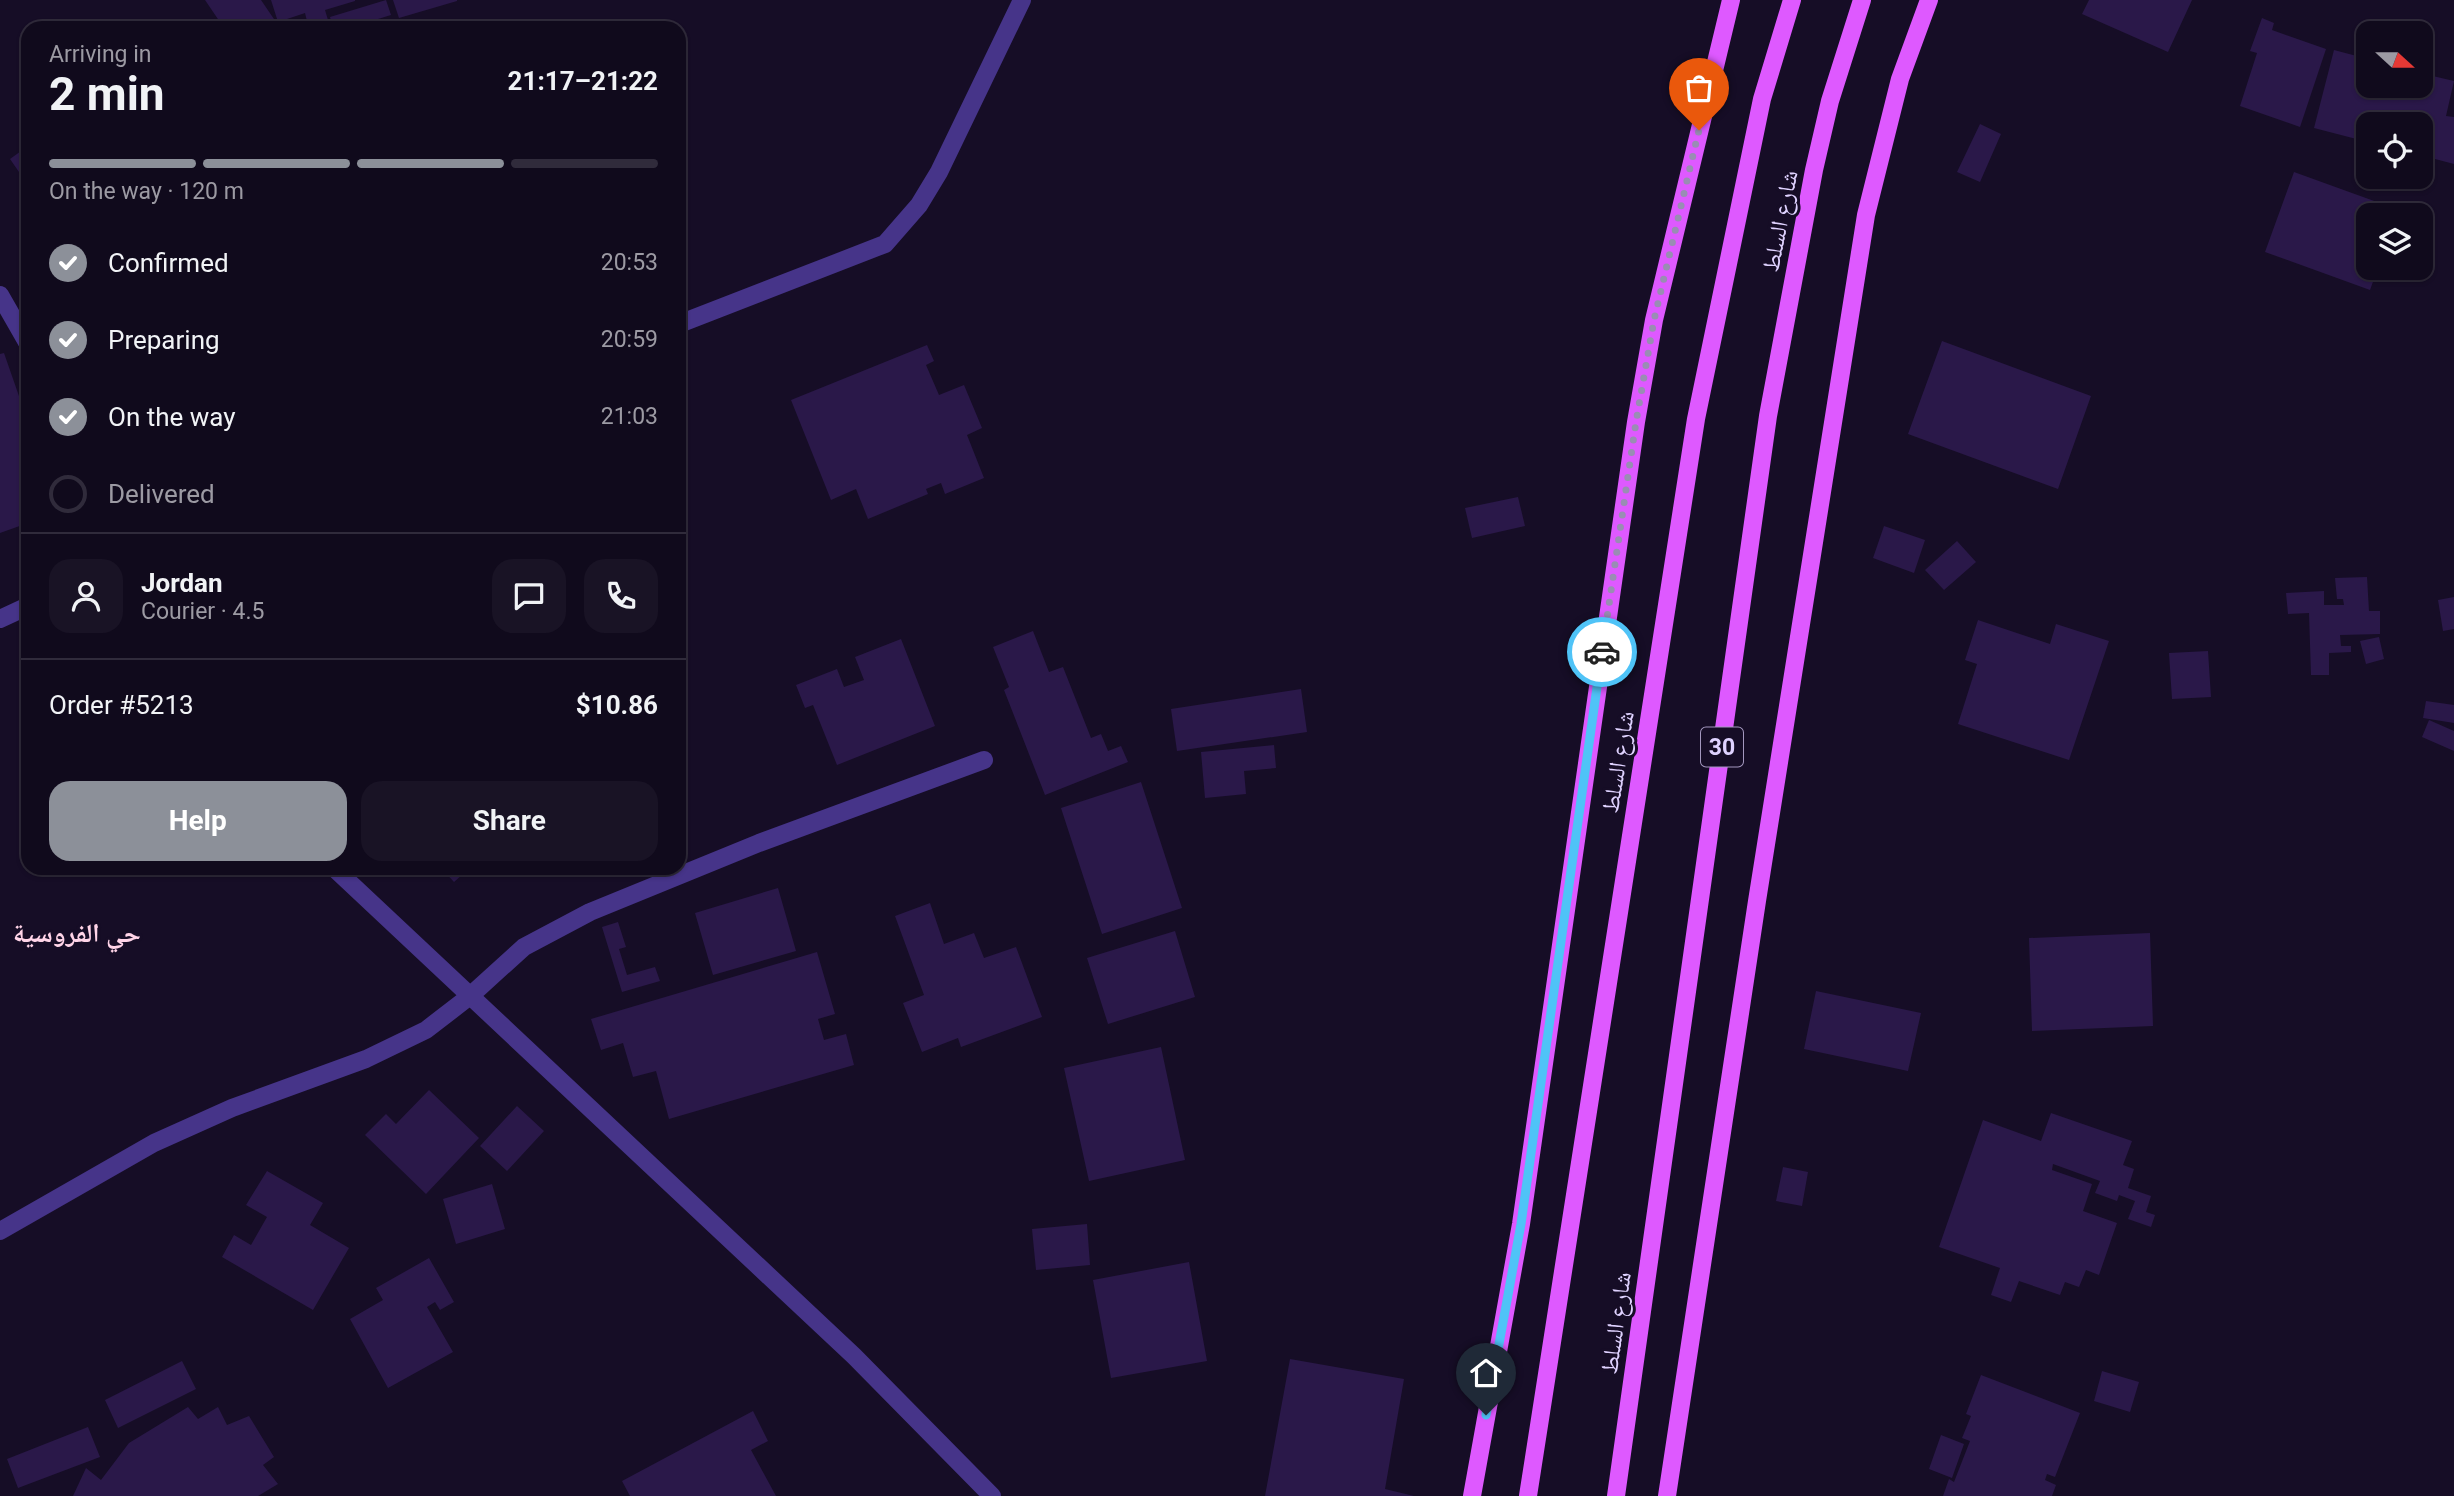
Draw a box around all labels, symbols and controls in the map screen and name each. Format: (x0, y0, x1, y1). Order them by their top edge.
north arrow (2356, 21, 2432, 98)
map controls (2356, 21, 2433, 280)
text: Arriving in (49, 41, 152, 68)
pin (1669, 58, 1729, 130)
text: 21:17–21:22 (508, 66, 658, 96)
text: 2 min (49, 67, 165, 121)
icon: bag (1680, 69, 1718, 107)
button: locate (2356, 112, 2433, 189)
street label: شارع السلط (1756, 168, 1805, 274)
text: On the way · 120 m (49, 178, 244, 205)
button: layers (2356, 203, 2433, 280)
icon: check (49, 244, 87, 282)
text: Confirmed (108, 248, 229, 278)
text: 20:53 (601, 249, 658, 276)
icon: check (49, 321, 87, 359)
text: Preparing (108, 325, 220, 355)
text: 20:59 (601, 326, 658, 353)
icon: check (49, 398, 87, 436)
text: On the way (108, 402, 236, 432)
text: 21:03 (601, 403, 658, 430)
text: Delivered (108, 479, 215, 509)
button: person (49, 559, 123, 633)
button: chat (492, 559, 566, 633)
button: phone (584, 559, 658, 633)
text: Jordan (141, 568, 223, 598)
text: Courier · 4.5 (141, 598, 264, 625)
courier (1567, 617, 1637, 687)
icon: car (1583, 633, 1621, 671)
text: Order #5213 (49, 690, 194, 720)
text: $10.86 (576, 690, 658, 720)
street label: شارع السلط (1596, 709, 1641, 815)
road number: 30 (1701, 727, 1743, 766)
button: Help (49, 781, 347, 861)
button: Share (361, 781, 658, 861)
district label: حي الفروسية (13, 918, 141, 953)
street label: شارع السلط (1595, 1270, 1638, 1376)
pin (1456, 1343, 1516, 1415)
icon: home (1467, 1354, 1505, 1392)

